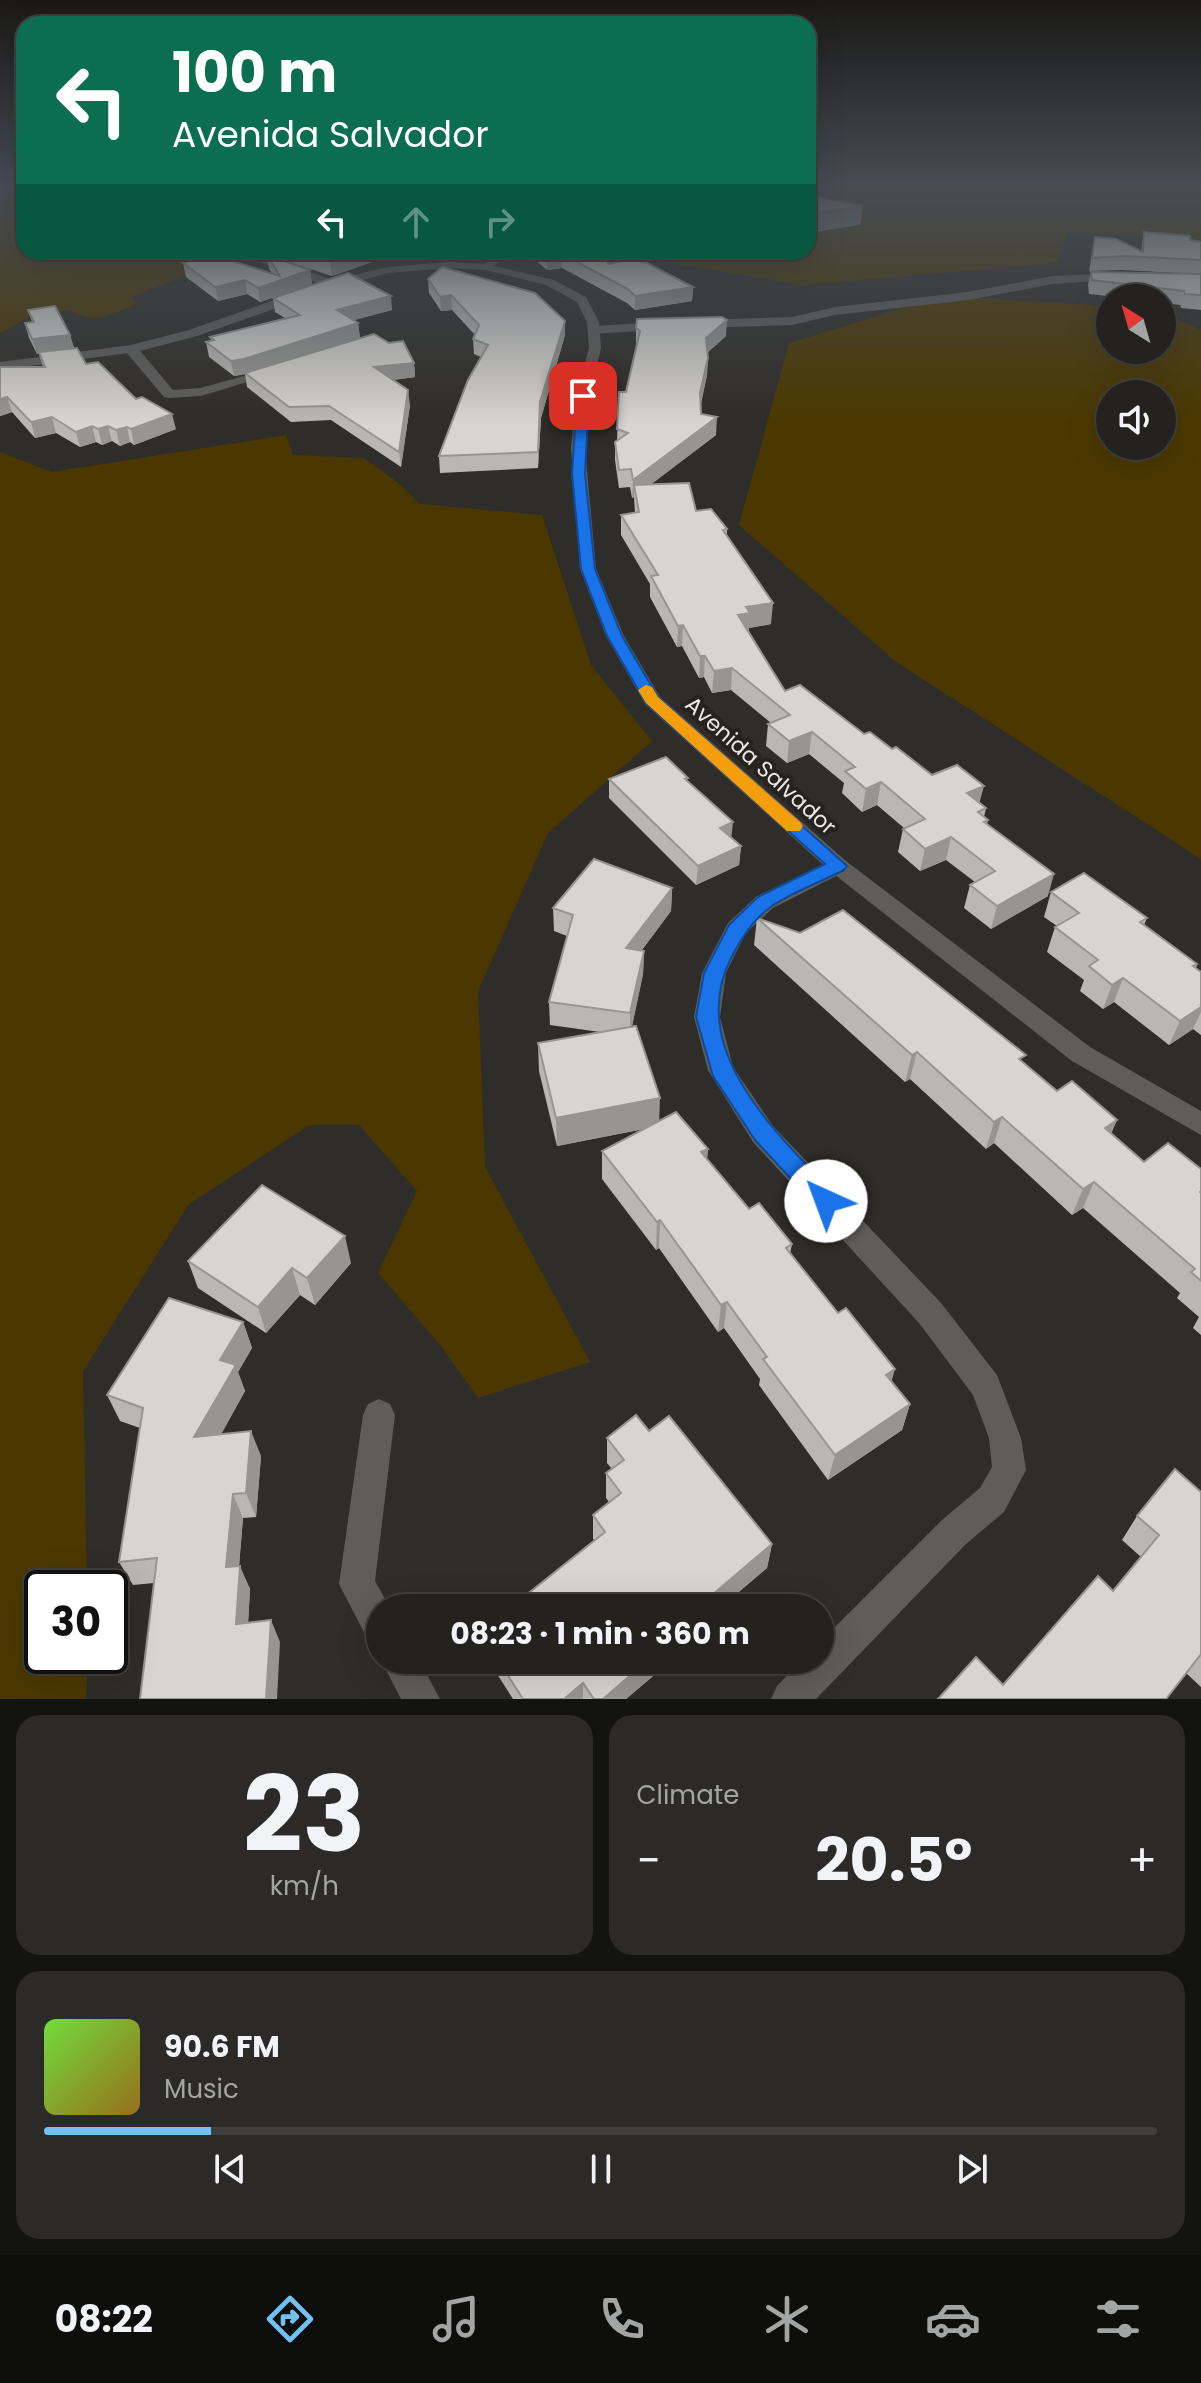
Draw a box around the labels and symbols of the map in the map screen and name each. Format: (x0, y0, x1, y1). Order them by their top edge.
north arrow (1096, 284, 1176, 364)
pin (549, 362, 617, 430)
street label: Avenida Salvador (678, 689, 843, 842)
position arrow (784, 1159, 868, 1243)
speed limit sign: 30 (24, 1570, 128, 1674)

